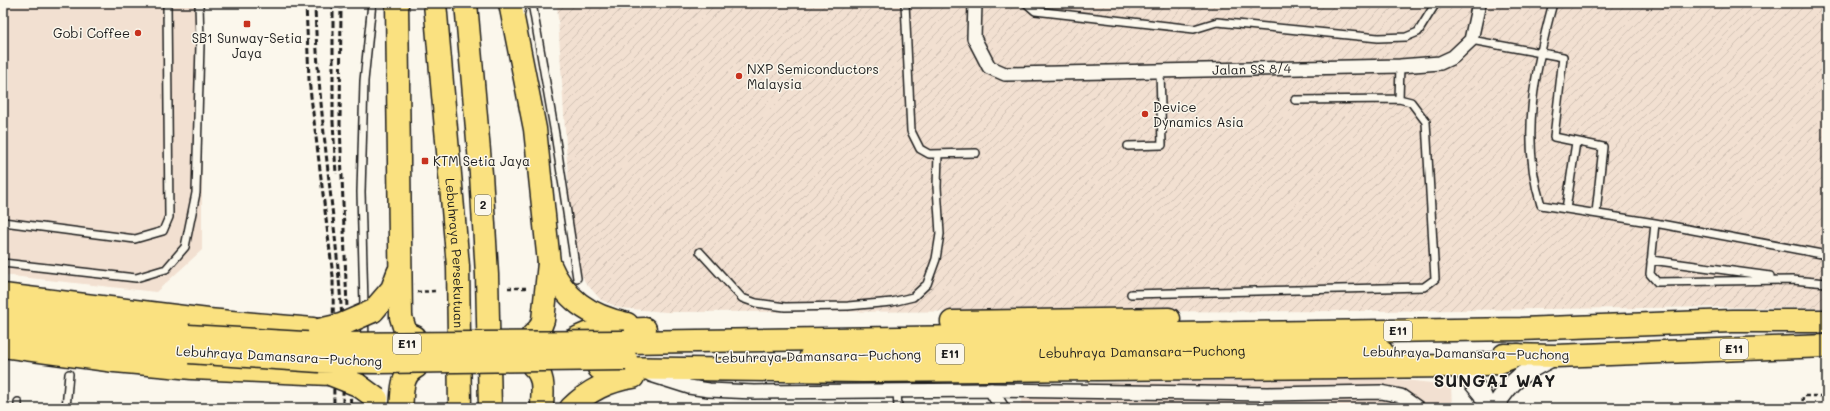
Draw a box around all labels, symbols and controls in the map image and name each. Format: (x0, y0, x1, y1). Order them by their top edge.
marker: SB1 Sunway-Setia Jaya (242, 19, 252, 29)
place label: Gobi Coffee (53, 24, 130, 41)
marker: Gobi Coffee (133, 28, 143, 38)
place label: SB1 Sunway-Setia Jaya (192, 29, 302, 61)
street label: Jalan SS 8/4 (1212, 59, 1292, 78)
place label: NXP Semiconductors Malaysia (747, 60, 879, 92)
marker: NXP Semiconductors Malaysia (734, 71, 744, 81)
place label: Device Dynamics Asia (1153, 98, 1244, 130)
marker: Device Dynamics Asia (1140, 109, 1150, 119)
place label: KTM Setia Jaya (433, 152, 530, 169)
marker: KTM Setia Jaya (420, 156, 430, 166)
street label: Lebuhraya Persekutuan (442, 177, 468, 328)
road number: 2 (475, 195, 491, 215)
road number: E11 (1384, 321, 1412, 341)
road number: E11 (393, 334, 421, 354)
road number: E11 (1720, 339, 1748, 359)
street label: Lebuhraya Damansara–Puchong (1039, 341, 1245, 361)
street label: Lebuhraya Damansara–Puchong (176, 342, 382, 369)
street label: Lebuhraya Damansara–Puchong (1363, 342, 1569, 363)
road number: E11 (936, 344, 964, 364)
street label: Lebuhraya Damansara–Puchong (715, 345, 921, 366)
district label: SUNGAI WAY (1434, 369, 1556, 391)

